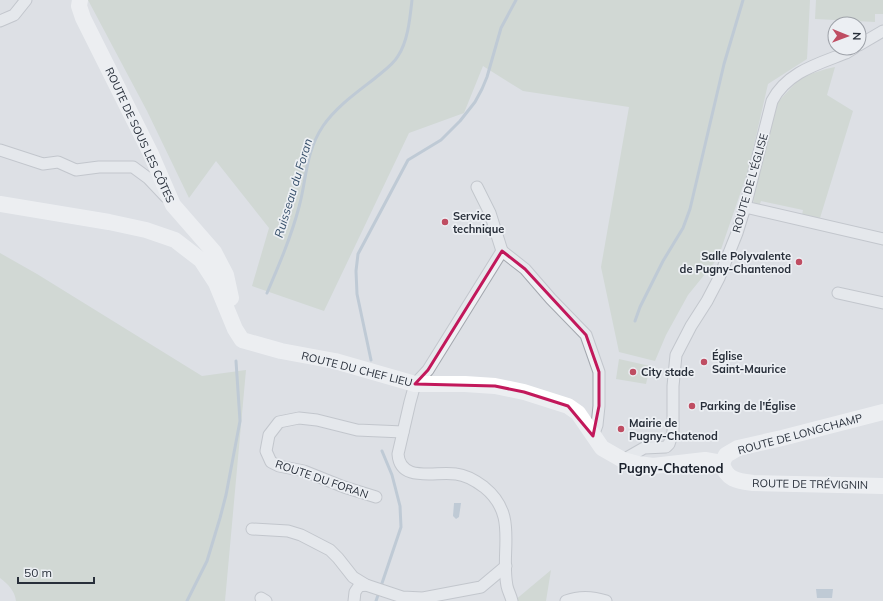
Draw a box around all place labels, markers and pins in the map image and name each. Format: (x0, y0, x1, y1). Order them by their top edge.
place label: Service technique (453, 209, 504, 236)
marker: Service technique (440, 217, 450, 227)
place label: Salle Polyvalente de Pugny-Chantenod (680, 249, 791, 276)
marker: Salle Polyvalente de Pugny-Chantenod (794, 257, 804, 267)
place label: Église Saint-Maurice (712, 349, 786, 376)
marker: Église Saint-Maurice (699, 357, 709, 367)
place label: City stade (641, 365, 694, 379)
marker: City stade (628, 367, 638, 377)
place label: Parking de l'Église (700, 399, 796, 413)
marker: Parking de l'Église (687, 401, 697, 411)
place label: Mairie de Pugny-Chatenod (629, 416, 718, 443)
marker: Mairie de Pugny-Chatenod (616, 424, 626, 434)

